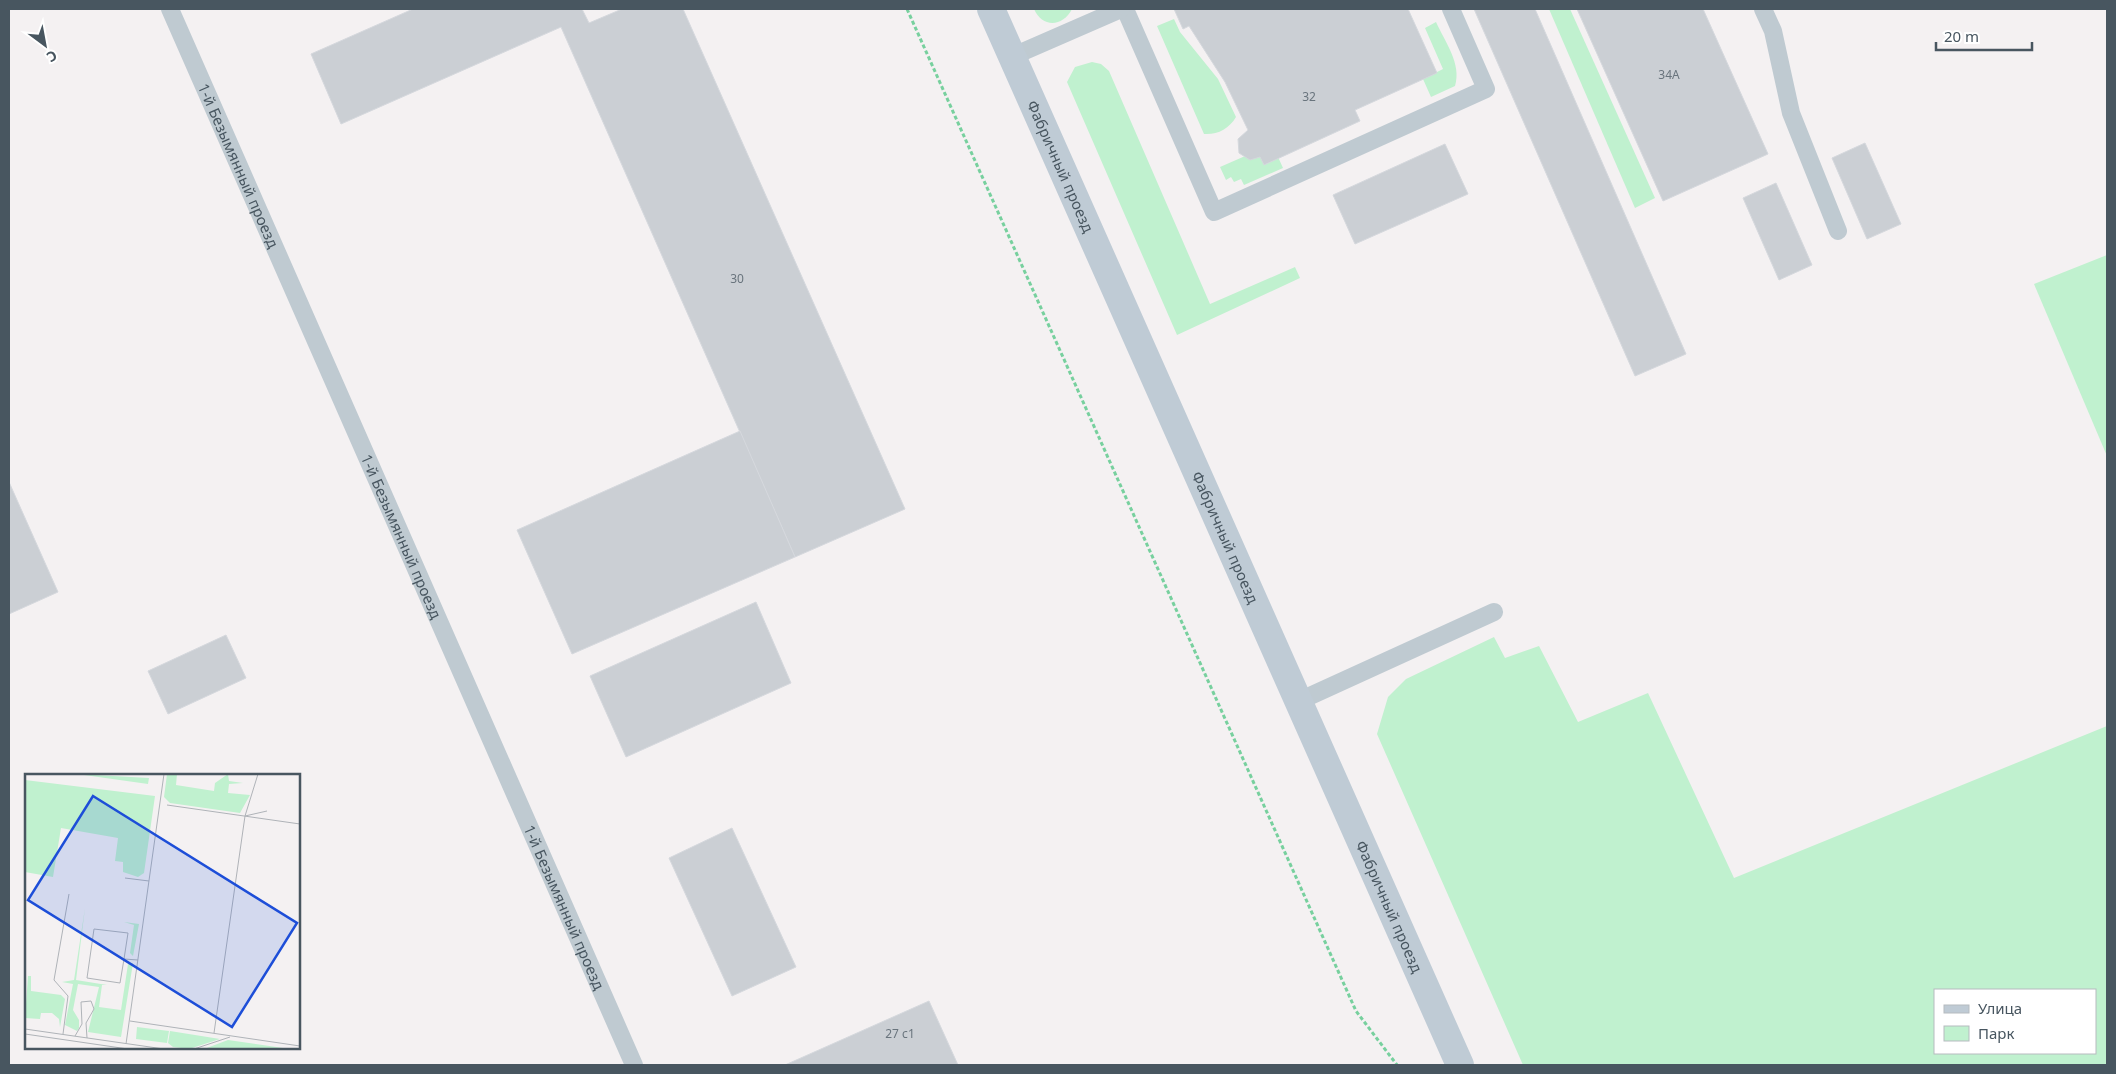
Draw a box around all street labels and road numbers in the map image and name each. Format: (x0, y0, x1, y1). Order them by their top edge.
street label: 1-й Безымянный проезд (194, 80, 284, 251)
street label: Фабричный проезд (1023, 97, 1099, 235)
street label: 1-й Безымянный проезд (357, 451, 447, 622)
street label: Фабричный проезд (1188, 468, 1264, 606)
street label: 1-й Безымянный проезд (520, 822, 610, 993)
street label: Фабричный проезд (1352, 837, 1428, 976)

